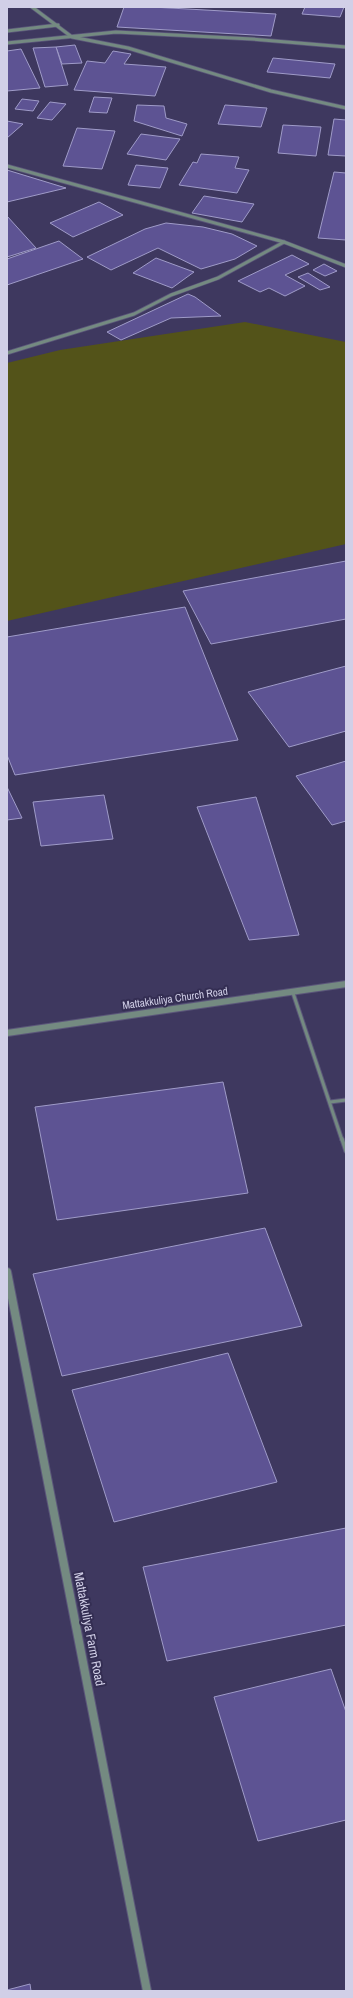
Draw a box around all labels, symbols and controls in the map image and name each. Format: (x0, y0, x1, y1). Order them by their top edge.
street label: Mattakkuliya Church Road (121, 984, 229, 1012)
street label: Mattakkuliya Farm Road (70, 1571, 109, 1688)

